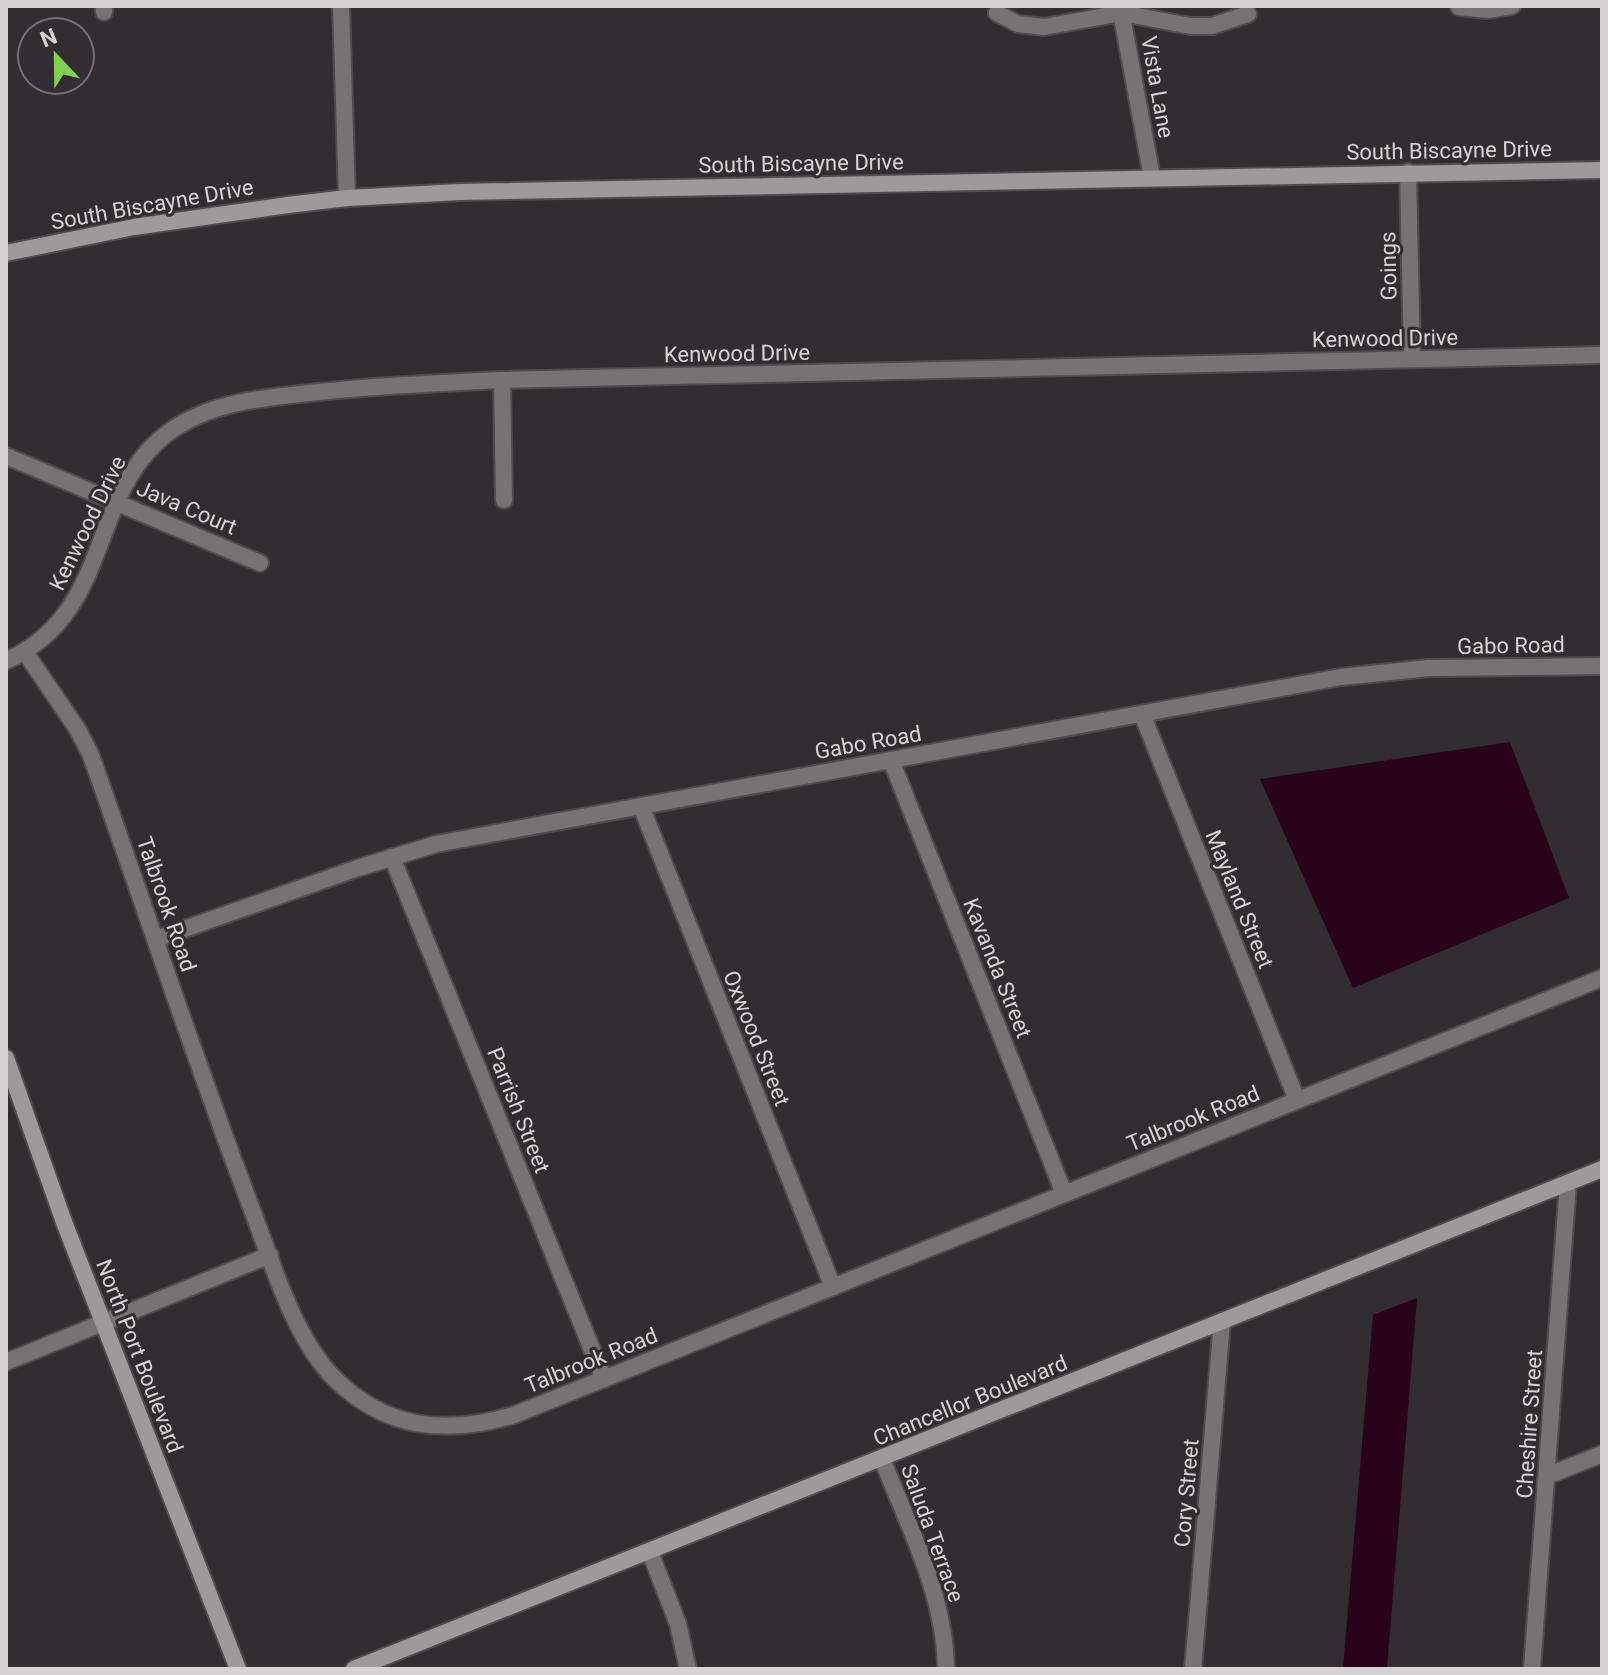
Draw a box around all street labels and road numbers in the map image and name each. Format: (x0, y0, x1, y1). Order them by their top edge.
street label: Vista Lane (1136, 34, 1179, 140)
street label: South Biscayne Drive (1346, 136, 1552, 165)
street label: South Biscayne Drive (698, 149, 904, 178)
street label: South Biscayne Drive (49, 174, 255, 235)
street label: Goings (1375, 231, 1402, 301)
street label: Kenwood Drive (1312, 325, 1458, 352)
street label: Kenwood Drive (664, 340, 810, 367)
street label: Kenwood Drive (44, 452, 131, 594)
street label: Java Court (133, 475, 240, 540)
street label: Gabo Road (1457, 632, 1565, 659)
street label: Gabo Road (813, 721, 923, 764)
street label: Mayland Street (1200, 826, 1279, 972)
street label: Talbrook Road (132, 833, 201, 975)
street label: Kavanda Street (958, 895, 1037, 1042)
street label: Oxwood Street (718, 967, 795, 1109)
street label: Parrish Street (482, 1044, 555, 1177)
street label: Talbrook Road (1123, 1080, 1263, 1156)
street label: North Port Boulevard (91, 1256, 188, 1457)
street label: Talbrook Road (521, 1322, 661, 1398)
street label: Cheshire Street (1512, 1349, 1547, 1499)
street label: Chancellor Boulevard (869, 1350, 1071, 1451)
street label: Cory Street (1169, 1438, 1204, 1548)
street label: Saluda Terrace (896, 1461, 969, 1606)

